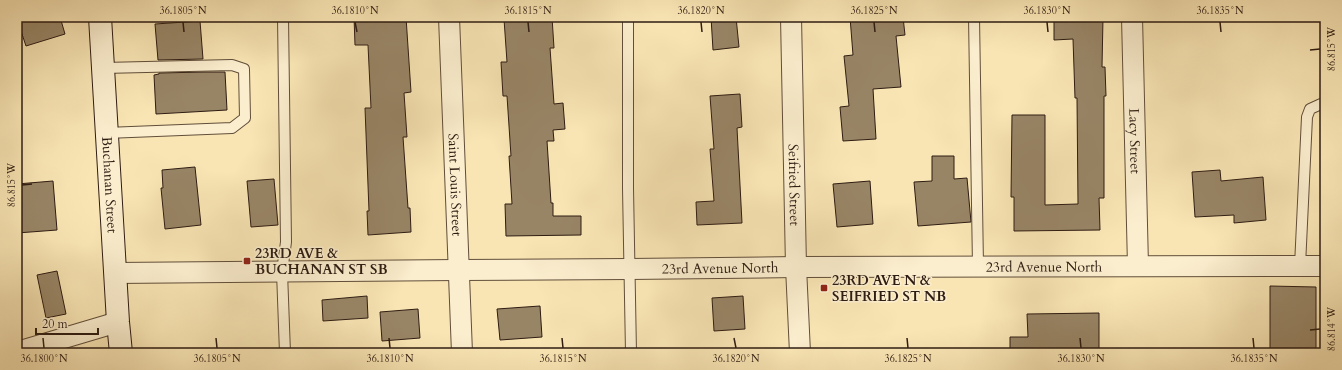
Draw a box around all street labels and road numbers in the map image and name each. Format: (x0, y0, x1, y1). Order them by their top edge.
street label: Lacy Street (1125, 108, 1145, 175)
street label: Saint Louis Street (444, 133, 467, 237)
street label: Buchanan Street (98, 136, 122, 234)
street label: Seifried Street (784, 144, 805, 227)
street label: 23rd Avenue North (986, 257, 1103, 276)
street label: 23rd Avenue North (662, 258, 779, 278)

